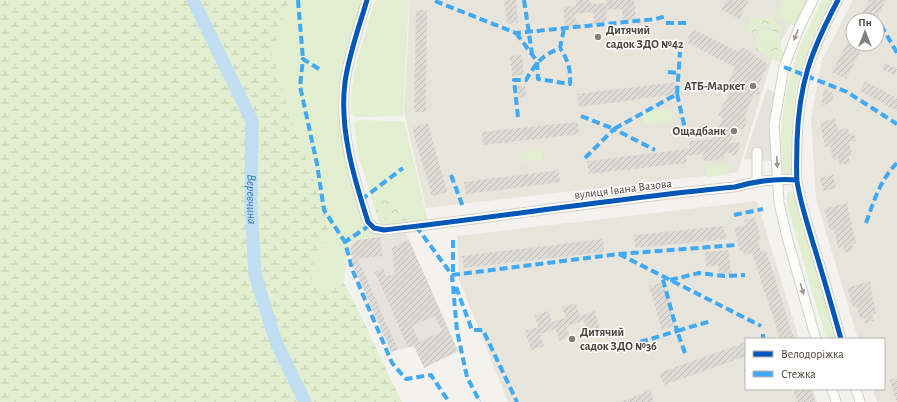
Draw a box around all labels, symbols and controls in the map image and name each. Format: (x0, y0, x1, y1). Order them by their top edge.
north arrow (845, 12, 885, 52)
text: Пн (858, 17, 872, 28)
place label: Дитячий садок ЗДО №42 (606, 24, 684, 50)
one-way arrow (793, 30, 799, 42)
marker: Дитячий садок ЗДО №42 (593, 32, 603, 42)
place label: АТБ-Маркет (684, 80, 745, 92)
marker: АТБ-Маркет (748, 81, 758, 91)
place label: Ощадбанк (672, 125, 726, 137)
marker: Ощадбанк (729, 126, 739, 136)
one-way arrow (773, 156, 780, 168)
water label: Веревчина (244, 174, 259, 225)
street label: вулиця Івана Вазова (574, 177, 673, 202)
one-way arrow (799, 283, 805, 295)
place label: Дитячий садок ЗДО №36 (580, 326, 657, 352)
marker: Дитячий садок ЗДО №36 (567, 334, 577, 344)
legend (745, 338, 885, 390)
text: Велодоріжка (781, 348, 844, 360)
text: Стежка (781, 368, 816, 380)

